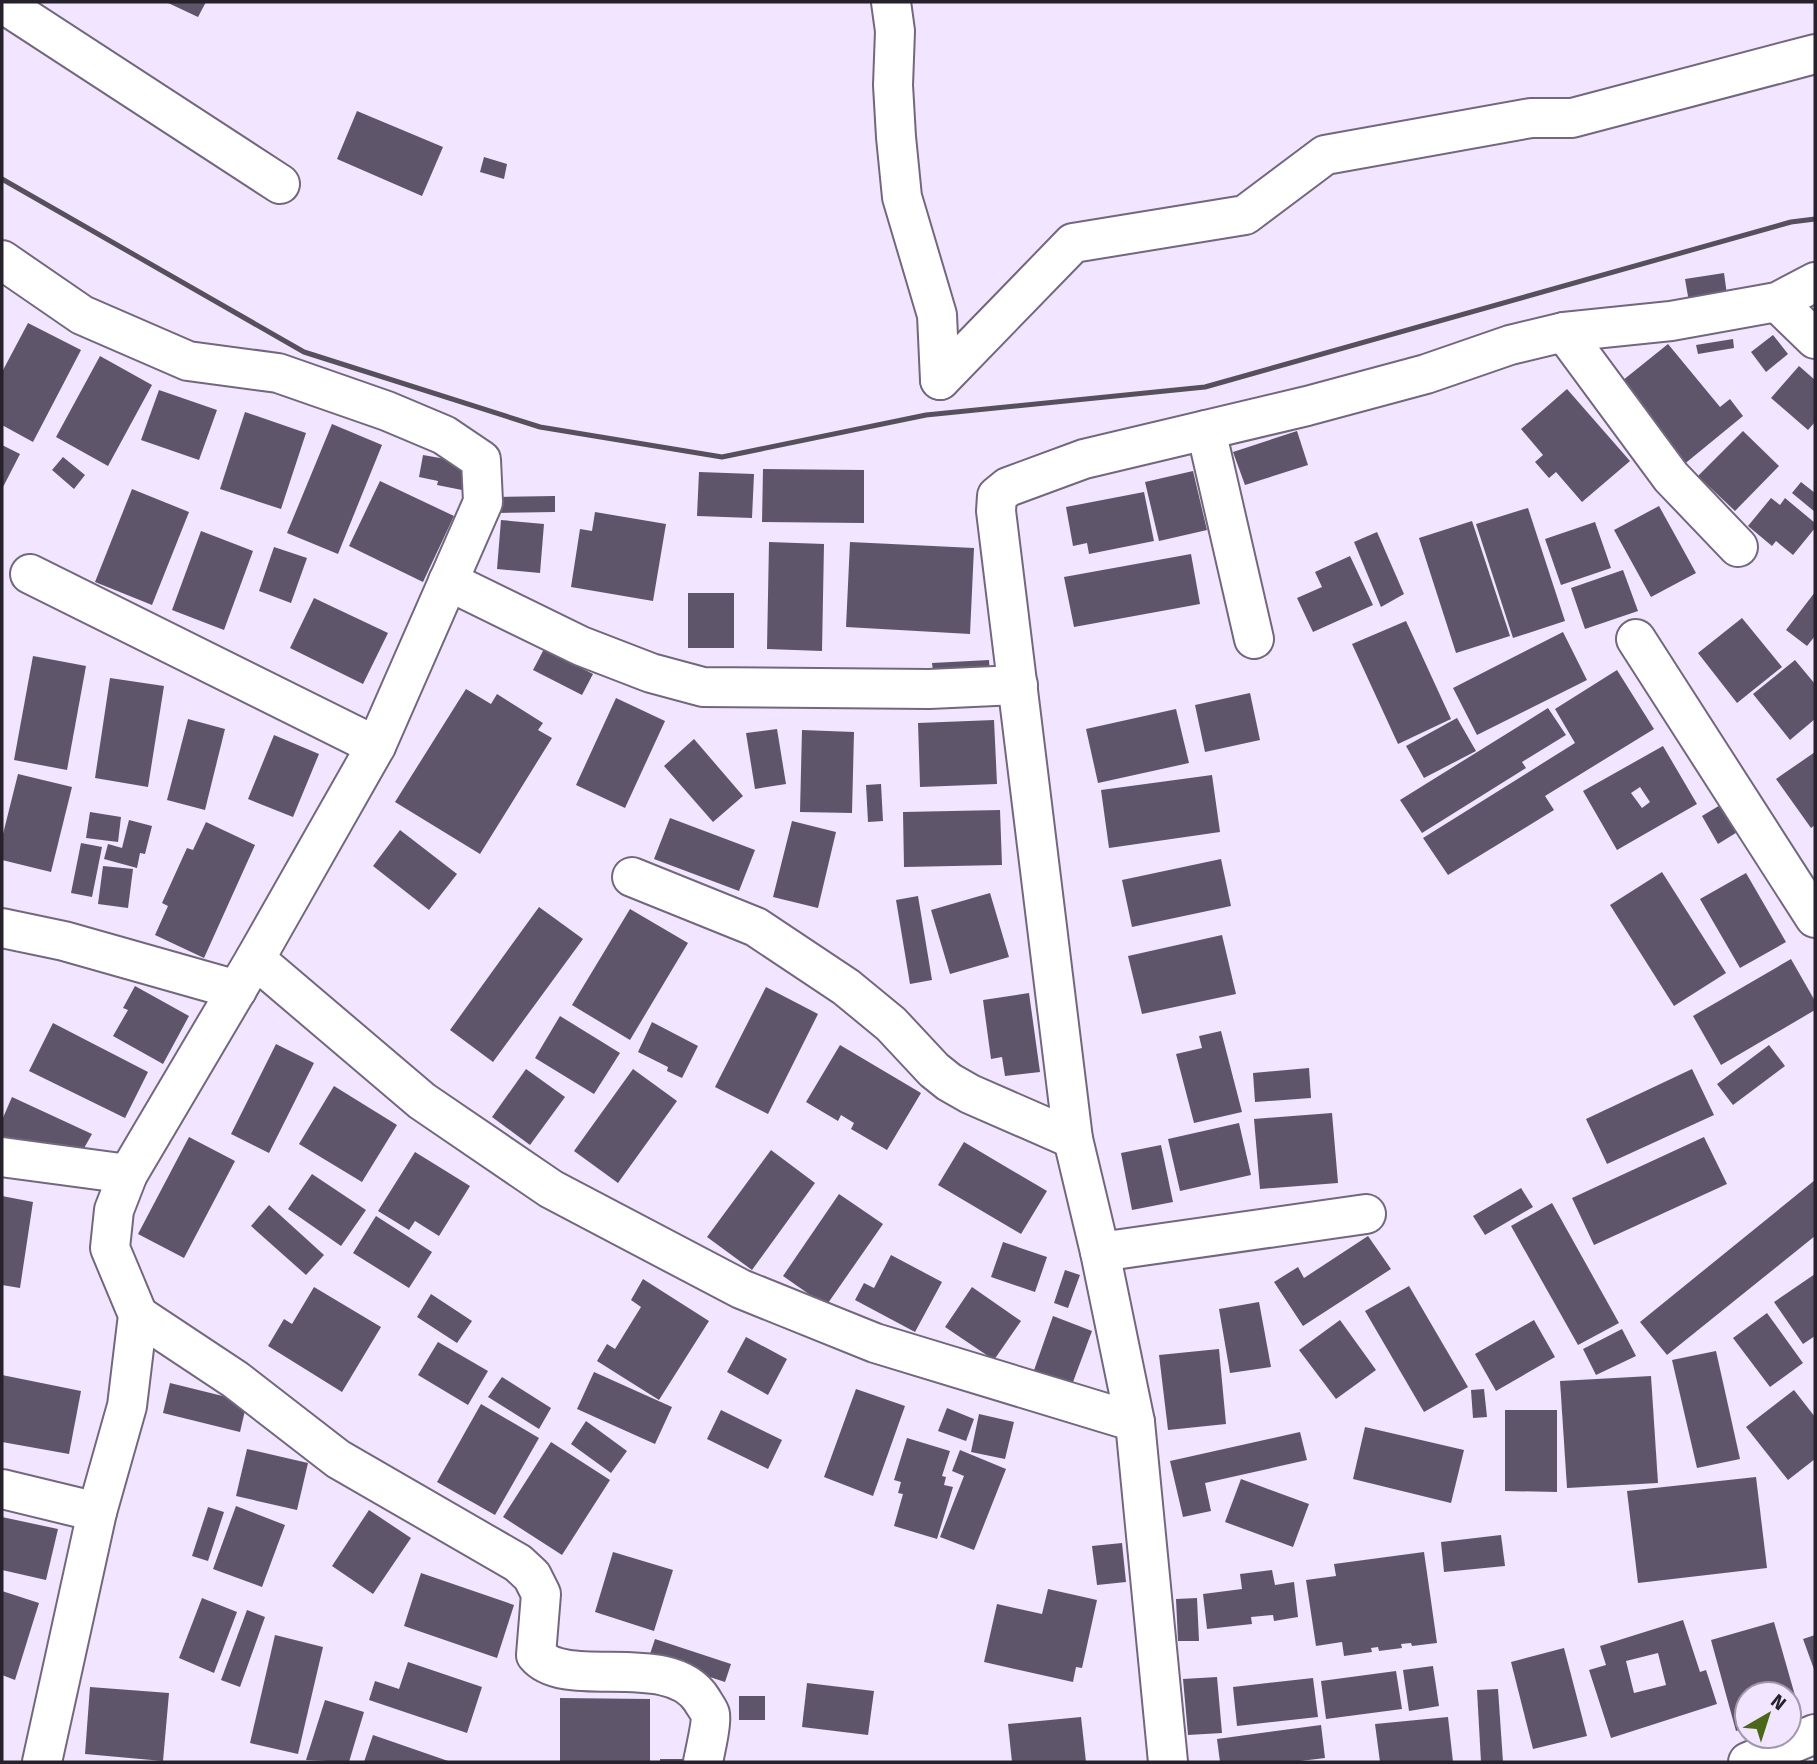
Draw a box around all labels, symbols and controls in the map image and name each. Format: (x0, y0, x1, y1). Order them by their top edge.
north arrow (1733, 1680, 1803, 1750)
text: N (1766, 1689, 1791, 1715)

